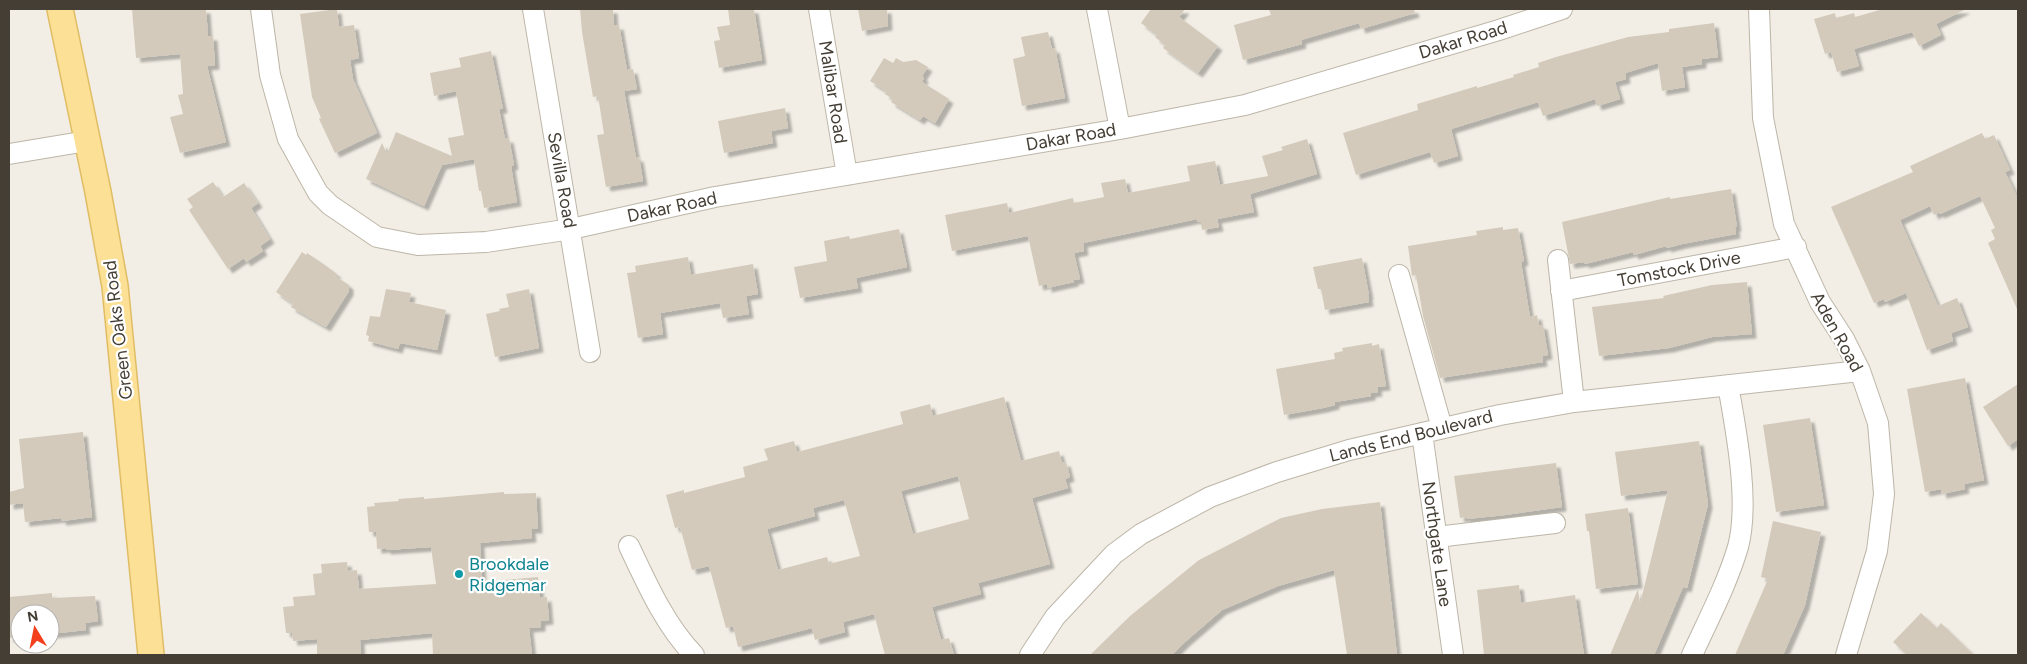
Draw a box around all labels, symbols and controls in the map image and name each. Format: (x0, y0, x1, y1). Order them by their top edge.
street label: Dakar Road (1416, 16, 1510, 64)
street label: Malibar Road (814, 39, 852, 145)
street label: Dakar Road (1024, 118, 1118, 156)
street label: Sevilla Road (543, 130, 581, 230)
street label: Dakar Road (625, 187, 719, 227)
street label: Tomstock Drive (1616, 246, 1742, 292)
street label: Green Oaks Road (99, 259, 137, 401)
street label: Aden Road (1806, 288, 1868, 376)
street label: Lands End Boulevard (1327, 405, 1495, 467)
street label: Northgate Lane (1417, 480, 1457, 608)
place label: Brookdale Ridgemar (469, 553, 549, 596)
marker: Brookdale Ridgemar (453, 568, 465, 580)
north arrow (10, 604, 60, 654)
text: N (26, 607, 40, 626)

